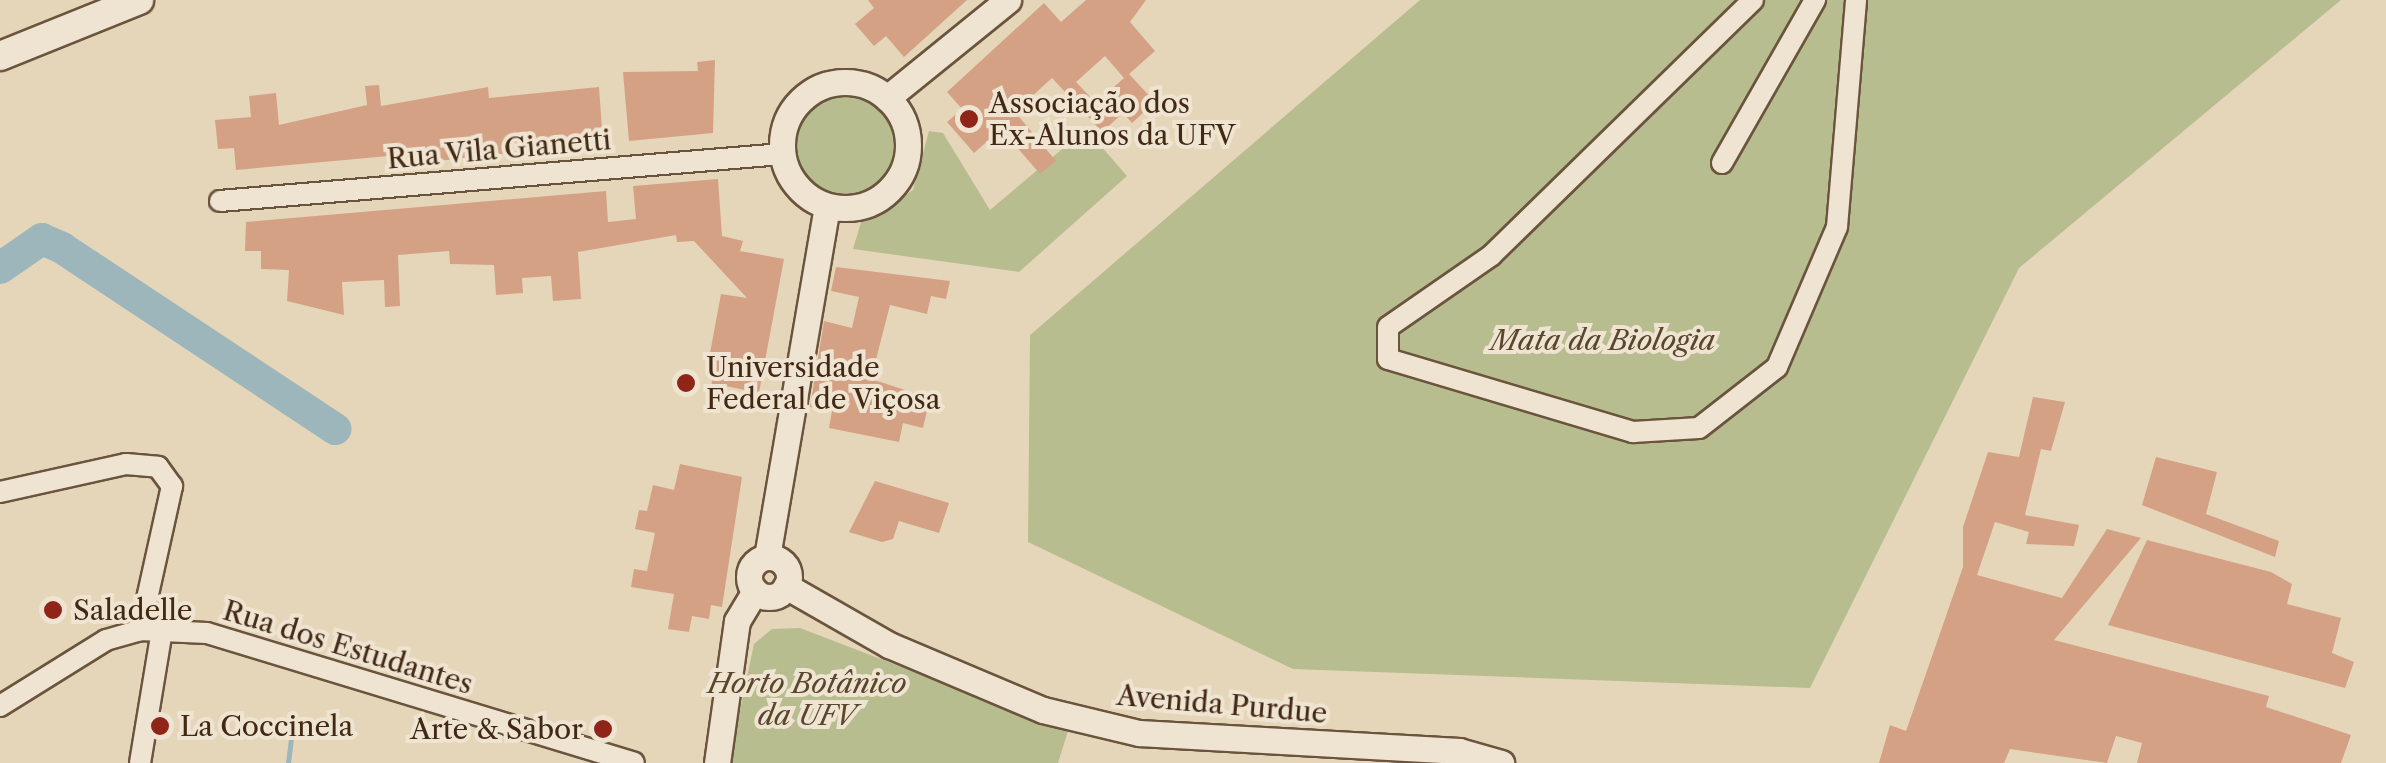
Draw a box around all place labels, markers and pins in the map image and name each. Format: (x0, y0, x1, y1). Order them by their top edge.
place label: Associação dos Ex-Alunos da UFV (989, 86, 1236, 152)
marker: Associação dos Ex-Alunos da UFV (958, 108, 980, 130)
place label: Universidade Federal de Viçosa (706, 350, 942, 416)
marker: Universidade Federal de Viçosa (675, 372, 697, 394)
place label: Saladelle (73, 593, 193, 627)
marker: Saladelle (42, 599, 64, 621)
place label: La Coccinela (180, 709, 354, 743)
place label: Arte & Sabor (410, 712, 583, 746)
marker: La Coccinela (149, 715, 171, 737)
marker: Arte & Sabor (592, 718, 614, 740)

